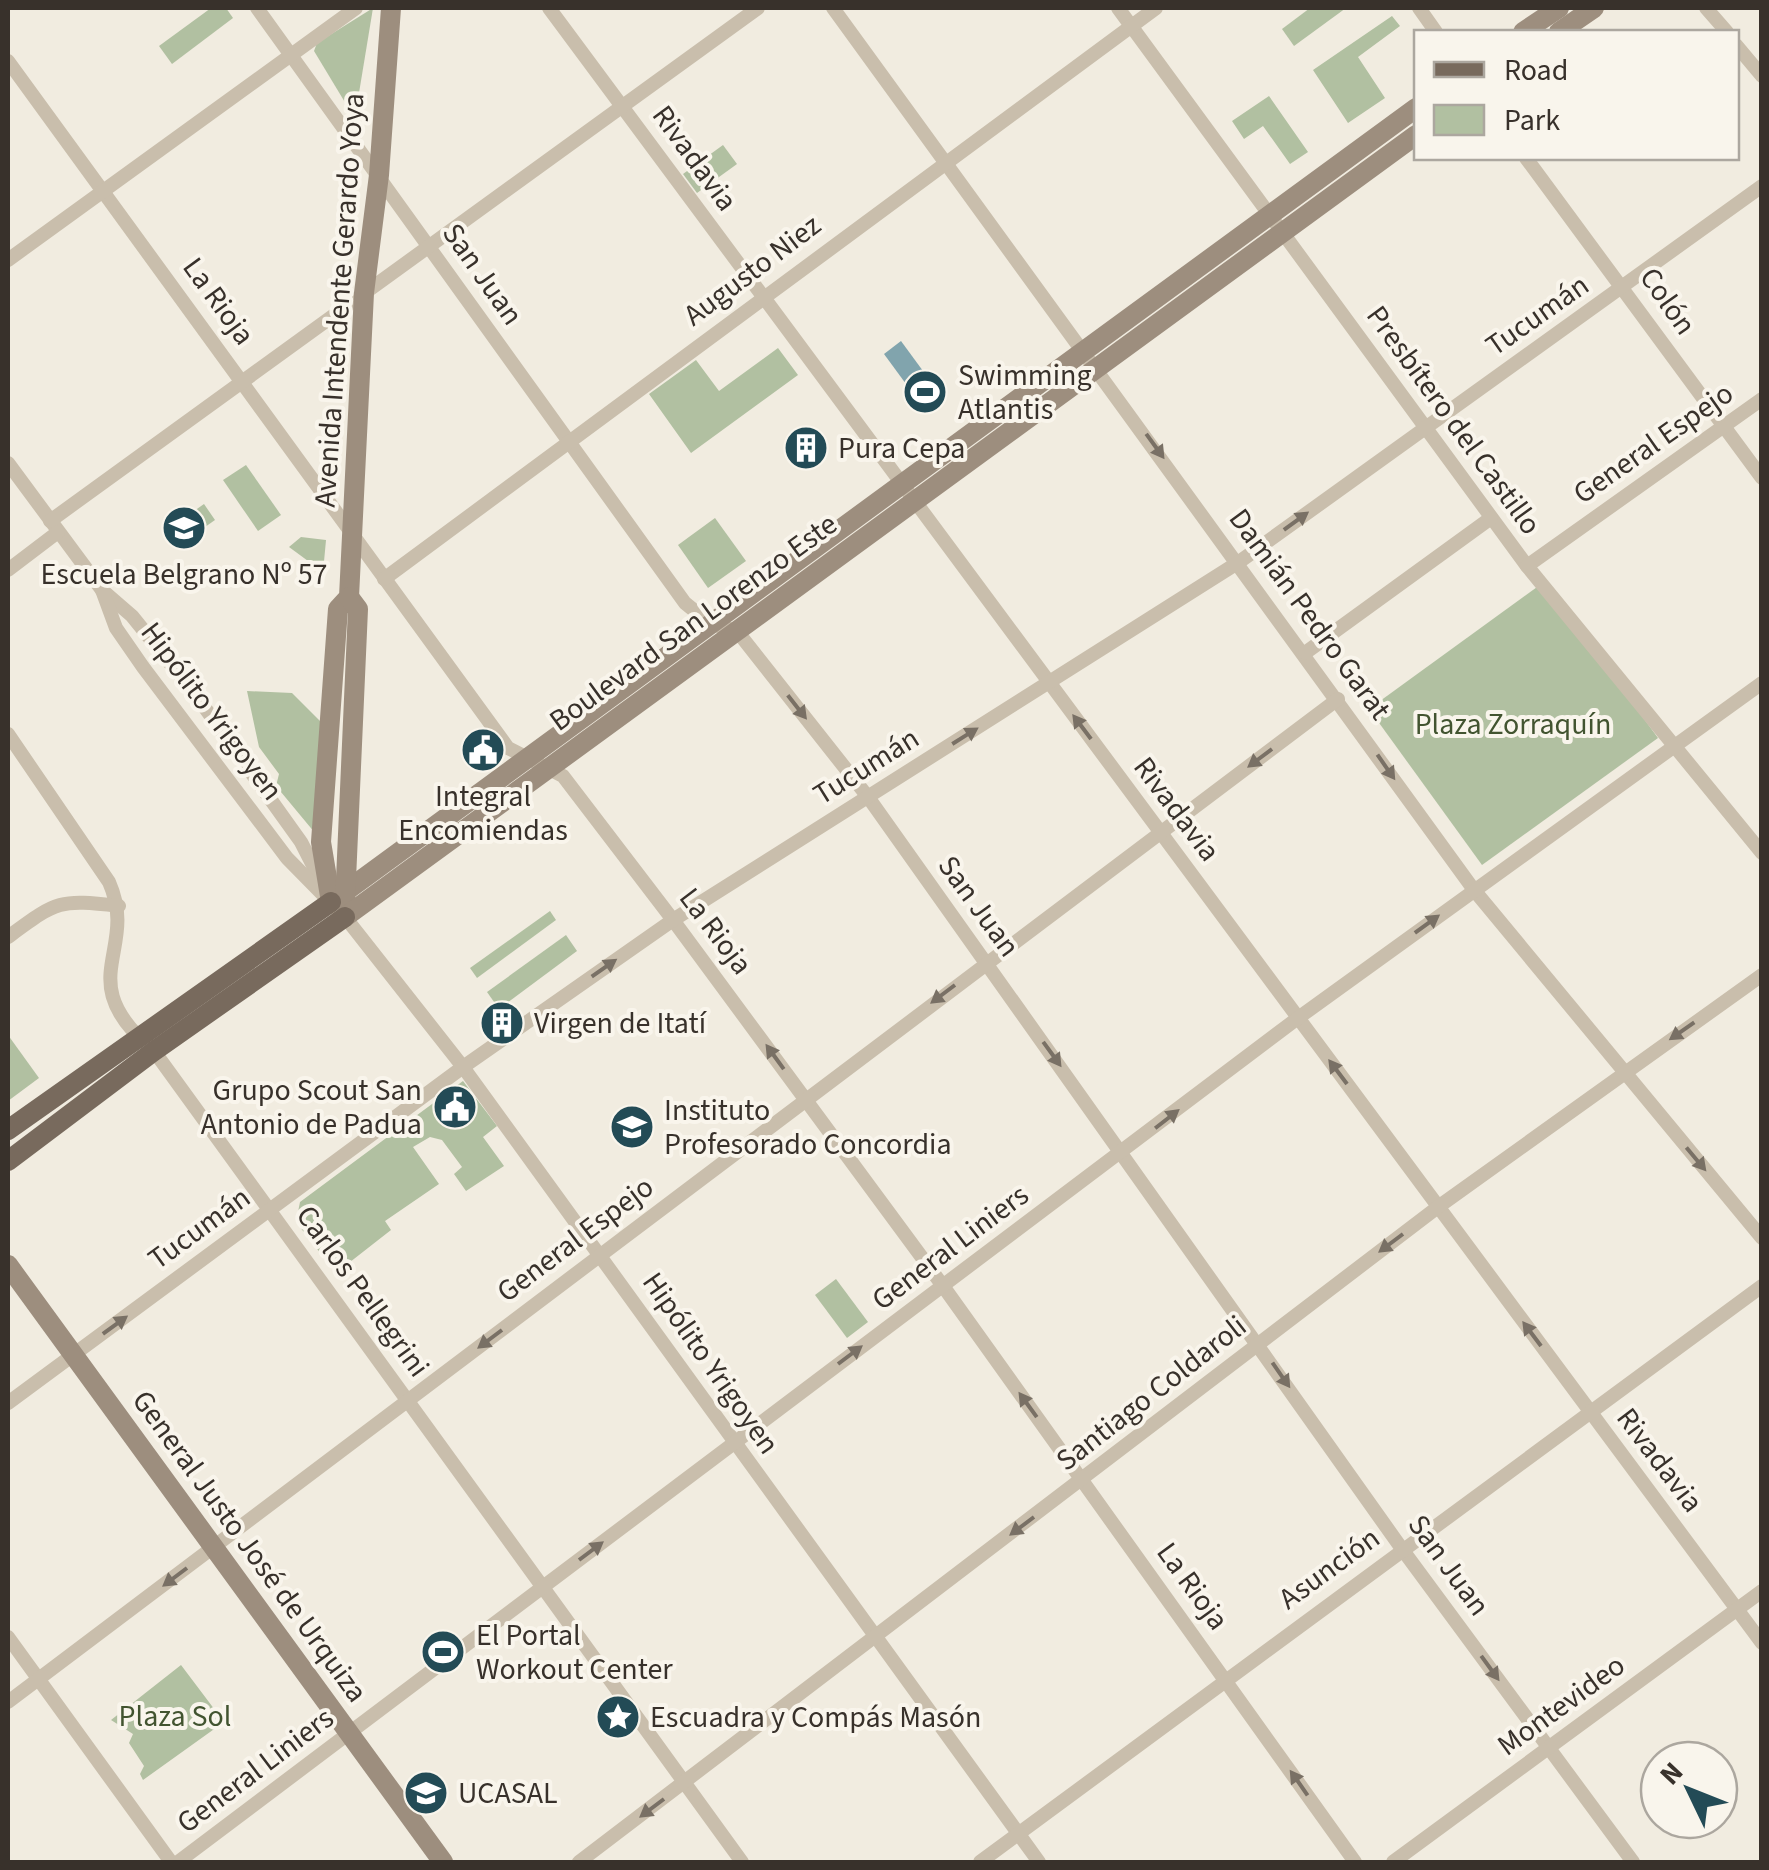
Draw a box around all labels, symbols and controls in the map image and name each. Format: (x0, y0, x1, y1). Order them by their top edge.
legend (1414, 30, 1739, 160)
text: Road (1504, 49, 1568, 92)
street label: Avenida Intendente Gerardo Yoya (304, 91, 375, 509)
street label: Rivadavia (642, 97, 748, 220)
text: Park (1504, 99, 1560, 142)
street label: Augusto Niez (675, 204, 830, 336)
street label: San Juan (432, 215, 533, 334)
street label: La Rioja (172, 249, 265, 354)
street label: Colón (1629, 259, 1706, 344)
street label: Tucumán (1477, 264, 1598, 367)
street label: Presbítero del Castillo (1356, 297, 1552, 544)
place label: Swimming Atlantis (958, 354, 1092, 431)
sports icon: Swimming Atlantis (902, 369, 948, 415)
street label: General Espejo (1564, 372, 1742, 515)
building icon: Pura Cepa (783, 425, 829, 471)
place label: Pura Cepa (838, 427, 966, 470)
one-way arrow (1145, 433, 1165, 460)
street label: Damián Pedro Garat (1218, 500, 1401, 729)
street label: Boulevard San Lorenzo Este (540, 503, 846, 742)
school or university icon: Escuela Belgrano Nº 57 (161, 505, 207, 551)
one-way arrow (1283, 512, 1310, 531)
place label: Escuela Belgrano Nº 57 (41, 553, 328, 596)
street label: Hipólito Yrigoyen (130, 613, 293, 810)
one-way arrow (786, 695, 807, 720)
park label: Plaza Zorraquín (1415, 703, 1611, 746)
one-way arrow (1073, 714, 1093, 740)
street label: Tucumán (805, 717, 927, 816)
public building icon: Integral Encomiendas (460, 727, 506, 773)
one-way arrow (951, 727, 979, 745)
street label: Rivadavia (1123, 748, 1230, 871)
one-way arrow (1247, 748, 1273, 768)
one-way arrow (1376, 754, 1395, 780)
place label: Integral Encomiendas (398, 775, 568, 852)
street label: San Juan (927, 847, 1030, 966)
street label: La Rioja (669, 879, 763, 984)
one-way arrow (1414, 915, 1440, 935)
one-way arrow (590, 959, 617, 978)
one-way arrow (930, 983, 956, 1003)
building icon: Virgen de Itatí (479, 1000, 525, 1046)
place label: Virgen de Itatí (534, 1002, 708, 1045)
one-way arrow (1669, 1021, 1695, 1041)
one-way arrow (1041, 1041, 1061, 1067)
one-way arrow (765, 1044, 785, 1070)
one-way arrow (1329, 1059, 1349, 1086)
place label: Grupo Scout San Antonio de Padua (201, 1069, 422, 1146)
public building icon: Grupo Scout San Antonio de Padua (432, 1084, 478, 1130)
place label: Instituto Profesorado Concordia (664, 1089, 952, 1166)
school or university icon: Instituto Profesorado Concordia (609, 1104, 655, 1150)
one-way arrow (1154, 1109, 1180, 1130)
one-way arrow (1684, 1147, 1706, 1172)
street label: General Espejo (488, 1166, 663, 1313)
street label: General Liniers (863, 1174, 1038, 1321)
street label: Tucumán (139, 1177, 259, 1280)
street label: Carlos Pellegrini (286, 1197, 440, 1386)
one-way arrow (1378, 1233, 1404, 1253)
street label: Hipólito Yrigoyen (632, 1263, 790, 1463)
street label: Santiago Coldaroli (1047, 1305, 1256, 1482)
one-way arrow (102, 1315, 128, 1335)
one-way arrow (1522, 1321, 1542, 1347)
one-way arrow (477, 1328, 503, 1348)
one-way arrow (837, 1346, 863, 1366)
one-way arrow (1271, 1362, 1290, 1389)
street label: General Justo José de Urquiza (122, 1381, 378, 1711)
one-way arrow (1019, 1391, 1038, 1418)
street label: Rivadavia (1606, 1399, 1713, 1522)
street label: San Juan (1397, 1506, 1500, 1625)
one-way arrow (1009, 1516, 1035, 1536)
street label: Asunción (1270, 1517, 1389, 1620)
street label: La Rioja (1146, 1534, 1239, 1639)
one-way arrow (578, 1541, 604, 1561)
one-way arrow (162, 1566, 188, 1586)
place label: El Portal Workout Center (476, 1614, 673, 1691)
sports icon: El Portal Workout Center (420, 1629, 466, 1675)
street label: Montevideo (1489, 1644, 1634, 1766)
one-way arrow (1480, 1655, 1500, 1681)
place icon: Escuadra y Compás Masón (595, 1694, 641, 1740)
park label: Plaza Sol (119, 1695, 231, 1738)
place label: Escuadra y Compás Masón (650, 1696, 981, 1739)
street label: General Liniers (168, 1697, 343, 1844)
north arrow (1639, 1740, 1739, 1840)
text: N (1650, 1753, 1692, 1794)
one-way arrow (1290, 1769, 1309, 1796)
school or university icon: UCASAL (403, 1770, 449, 1816)
place label: UCASAL (458, 1772, 558, 1815)
one-way arrow (639, 1797, 665, 1817)

